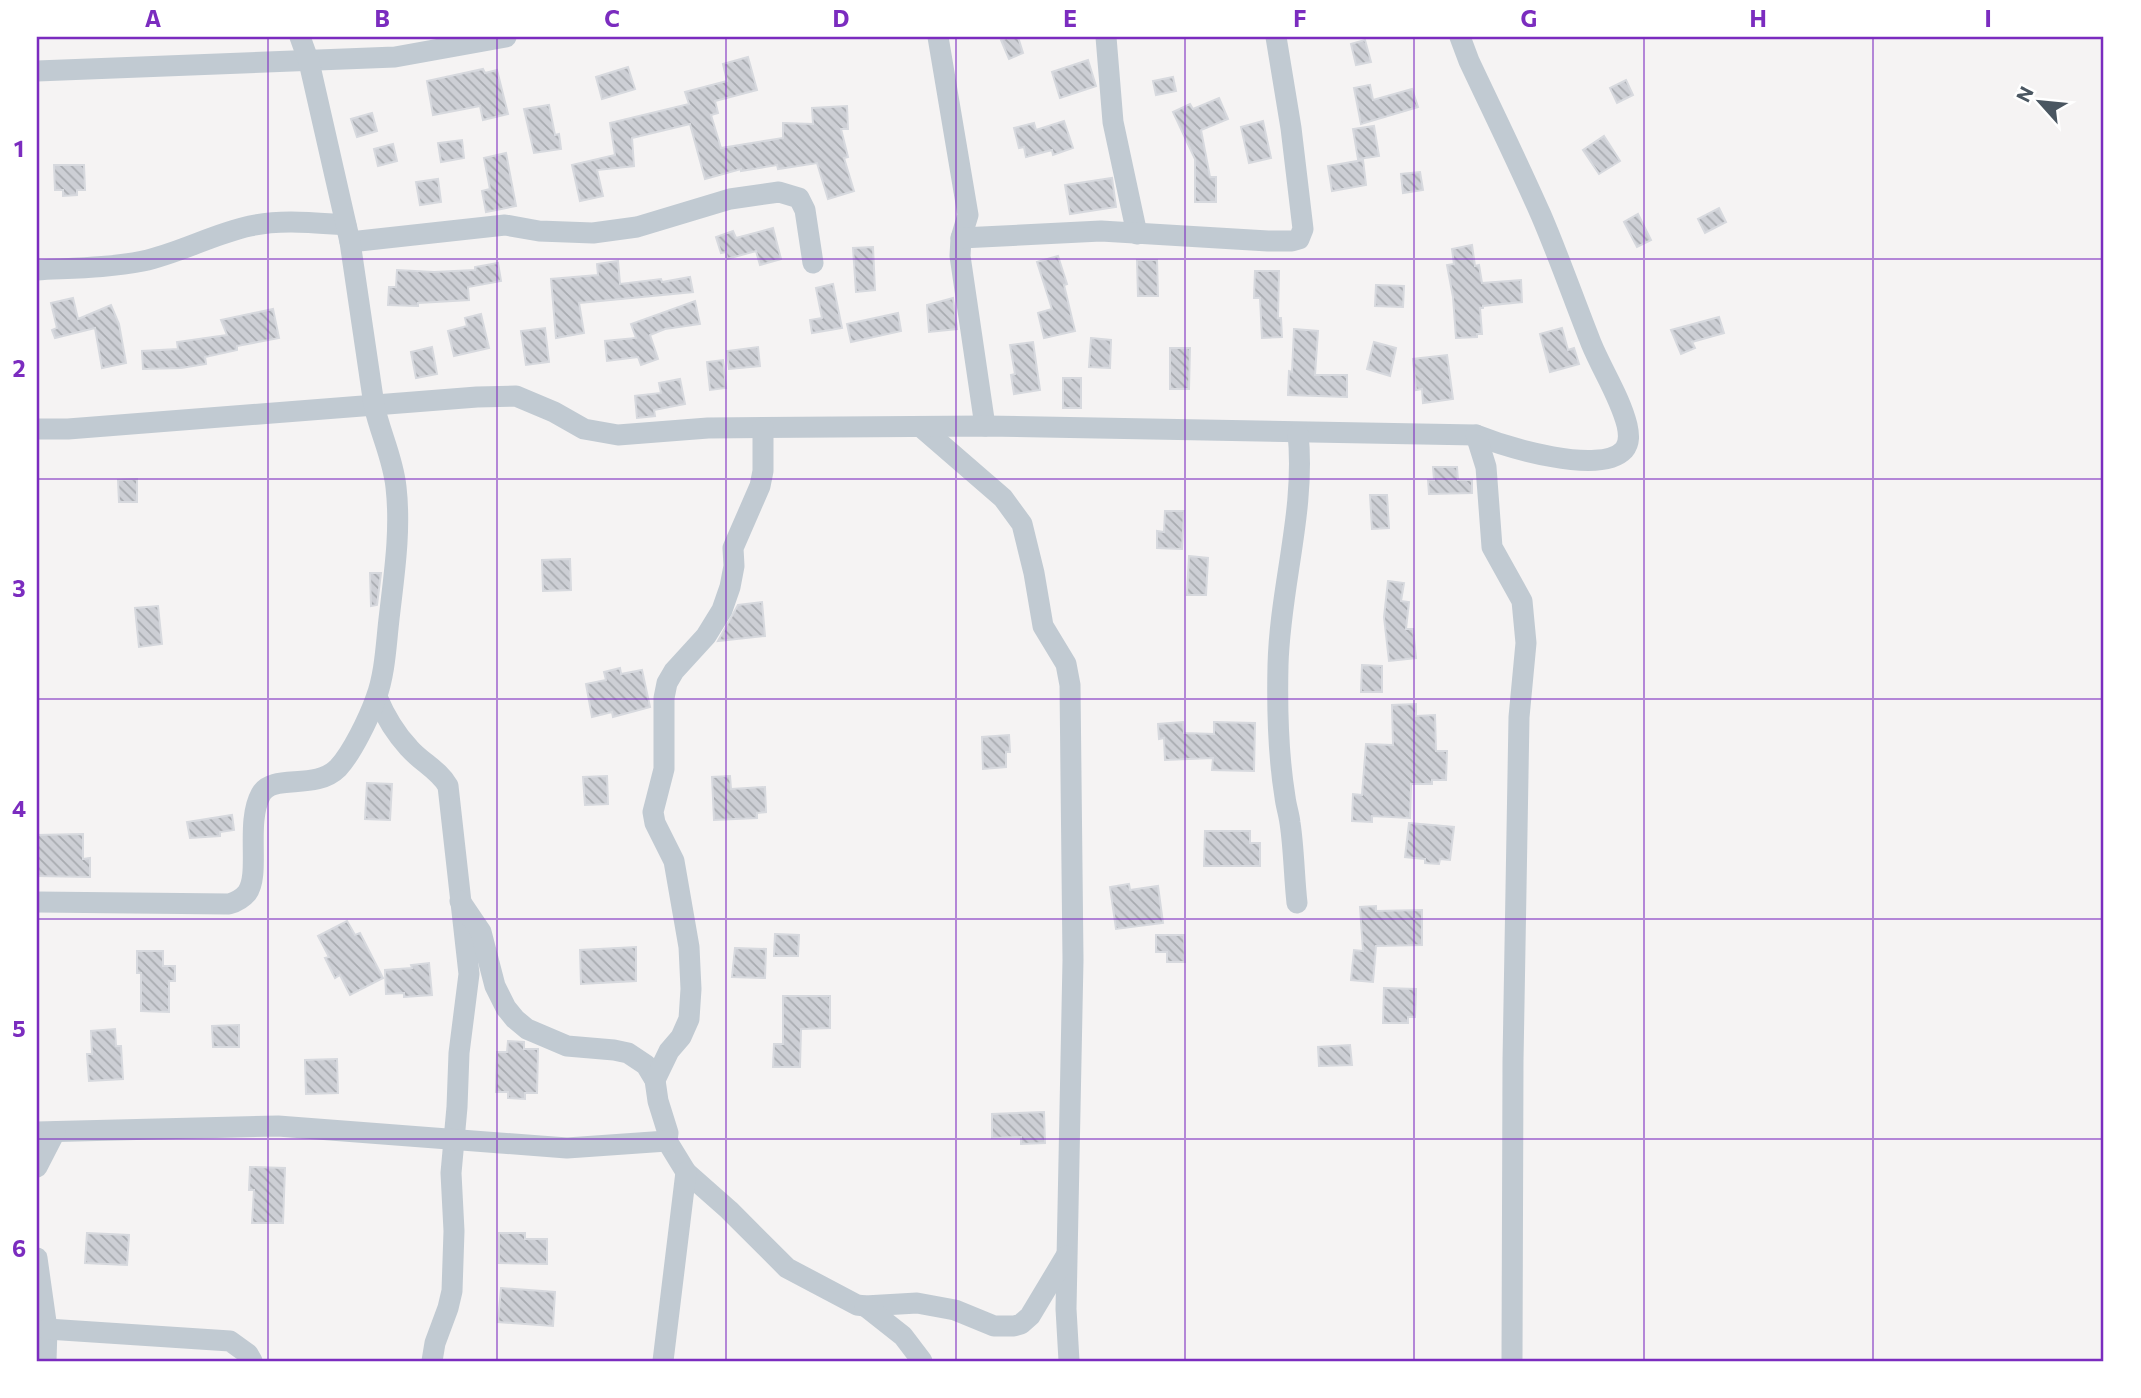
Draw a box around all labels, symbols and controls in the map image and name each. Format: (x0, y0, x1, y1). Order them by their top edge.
text: A (145, 4, 162, 32)
text: B (374, 4, 390, 32)
text: C (604, 4, 620, 32)
text: D (833, 4, 850, 32)
text: E (1063, 4, 1077, 32)
text: F (1293, 4, 1307, 32)
text: G (1521, 4, 1537, 32)
text: H (1749, 4, 1767, 32)
text: I (1984, 4, 1992, 32)
north arrow (2004, 66, 2074, 136)
text: N (2011, 82, 2038, 106)
text: 1 (14, 134, 24, 162)
text: 2 (12, 354, 26, 382)
text: 3 (12, 574, 26, 602)
text: 4 (12, 794, 26, 822)
text: 5 (12, 1014, 26, 1042)
text: 6 (12, 1234, 26, 1262)

